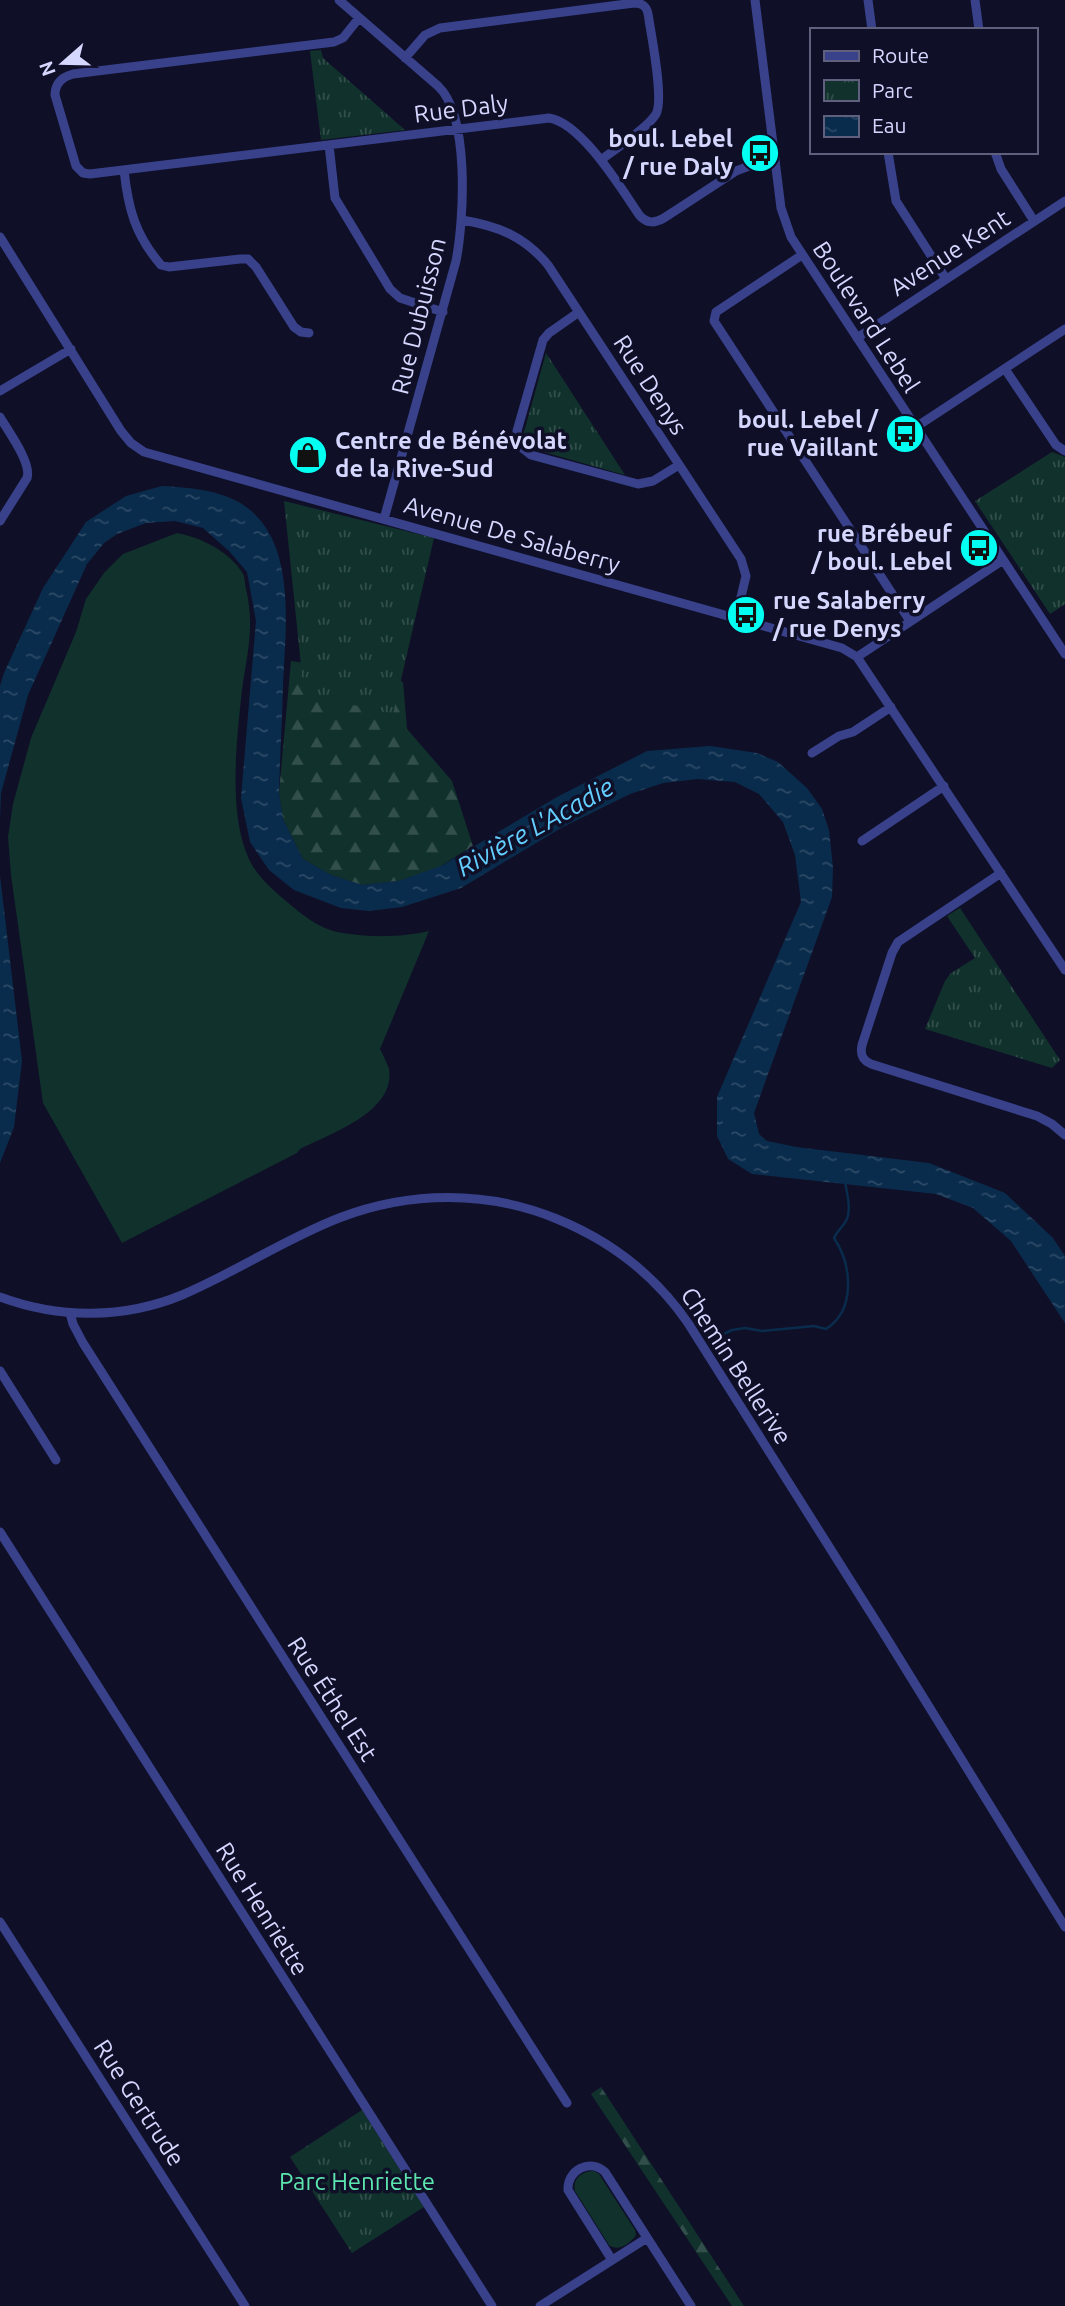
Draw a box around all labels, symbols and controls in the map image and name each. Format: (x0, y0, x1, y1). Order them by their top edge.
north arrow (28, 28, 98, 98)
legend (810, 28, 1037, 154)
text: Route (872, 43, 929, 67)
text: N (34, 58, 60, 79)
text: Parc (872, 78, 913, 102)
street label: Rue Daly (412, 89, 510, 128)
text: Eau (872, 113, 907, 137)
place label: boul. Lebel / rue Daly (608, 125, 733, 180)
bus stop icon: boul. Lebel / rue Daly (739, 132, 781, 174)
street label: Avenue Kent (885, 204, 1015, 301)
street label: Rue Dubuisson (386, 235, 451, 397)
street label: Boulevard Lebel (808, 236, 925, 397)
street label: Rue Denys (608, 330, 693, 440)
place label: boul. Lebel / rue Vaillant (738, 406, 879, 461)
bus stop icon: boul. Lebel / rue Vaillant (884, 413, 926, 455)
place label: Centre de Bénévolat de la Rive-Sud (335, 427, 567, 482)
shop icon: Centre de Bénévolat de la Rive-Sud (287, 434, 329, 476)
street label: Avenue De Salaberry (401, 491, 624, 578)
place label: rue Brébeuf / boul. Lebel (811, 520, 953, 575)
bus stop icon: rue Brébeuf / boul. Lebel (958, 527, 1000, 569)
place label: rue Salaberry / rue Denys (772, 587, 926, 642)
bus stop icon: rue Salaberry / rue Denys (725, 594, 767, 636)
water label: Rivière L'Acadie (451, 772, 618, 882)
street label: Chemin Bellerive (676, 1282, 797, 1449)
street label: Rue Éthel Est (282, 1631, 384, 1766)
street label: Rue Henriette (211, 1837, 314, 1980)
street label: Rue Gertrude (89, 2034, 190, 2171)
park label: Parc Henriette (279, 2168, 435, 2195)

